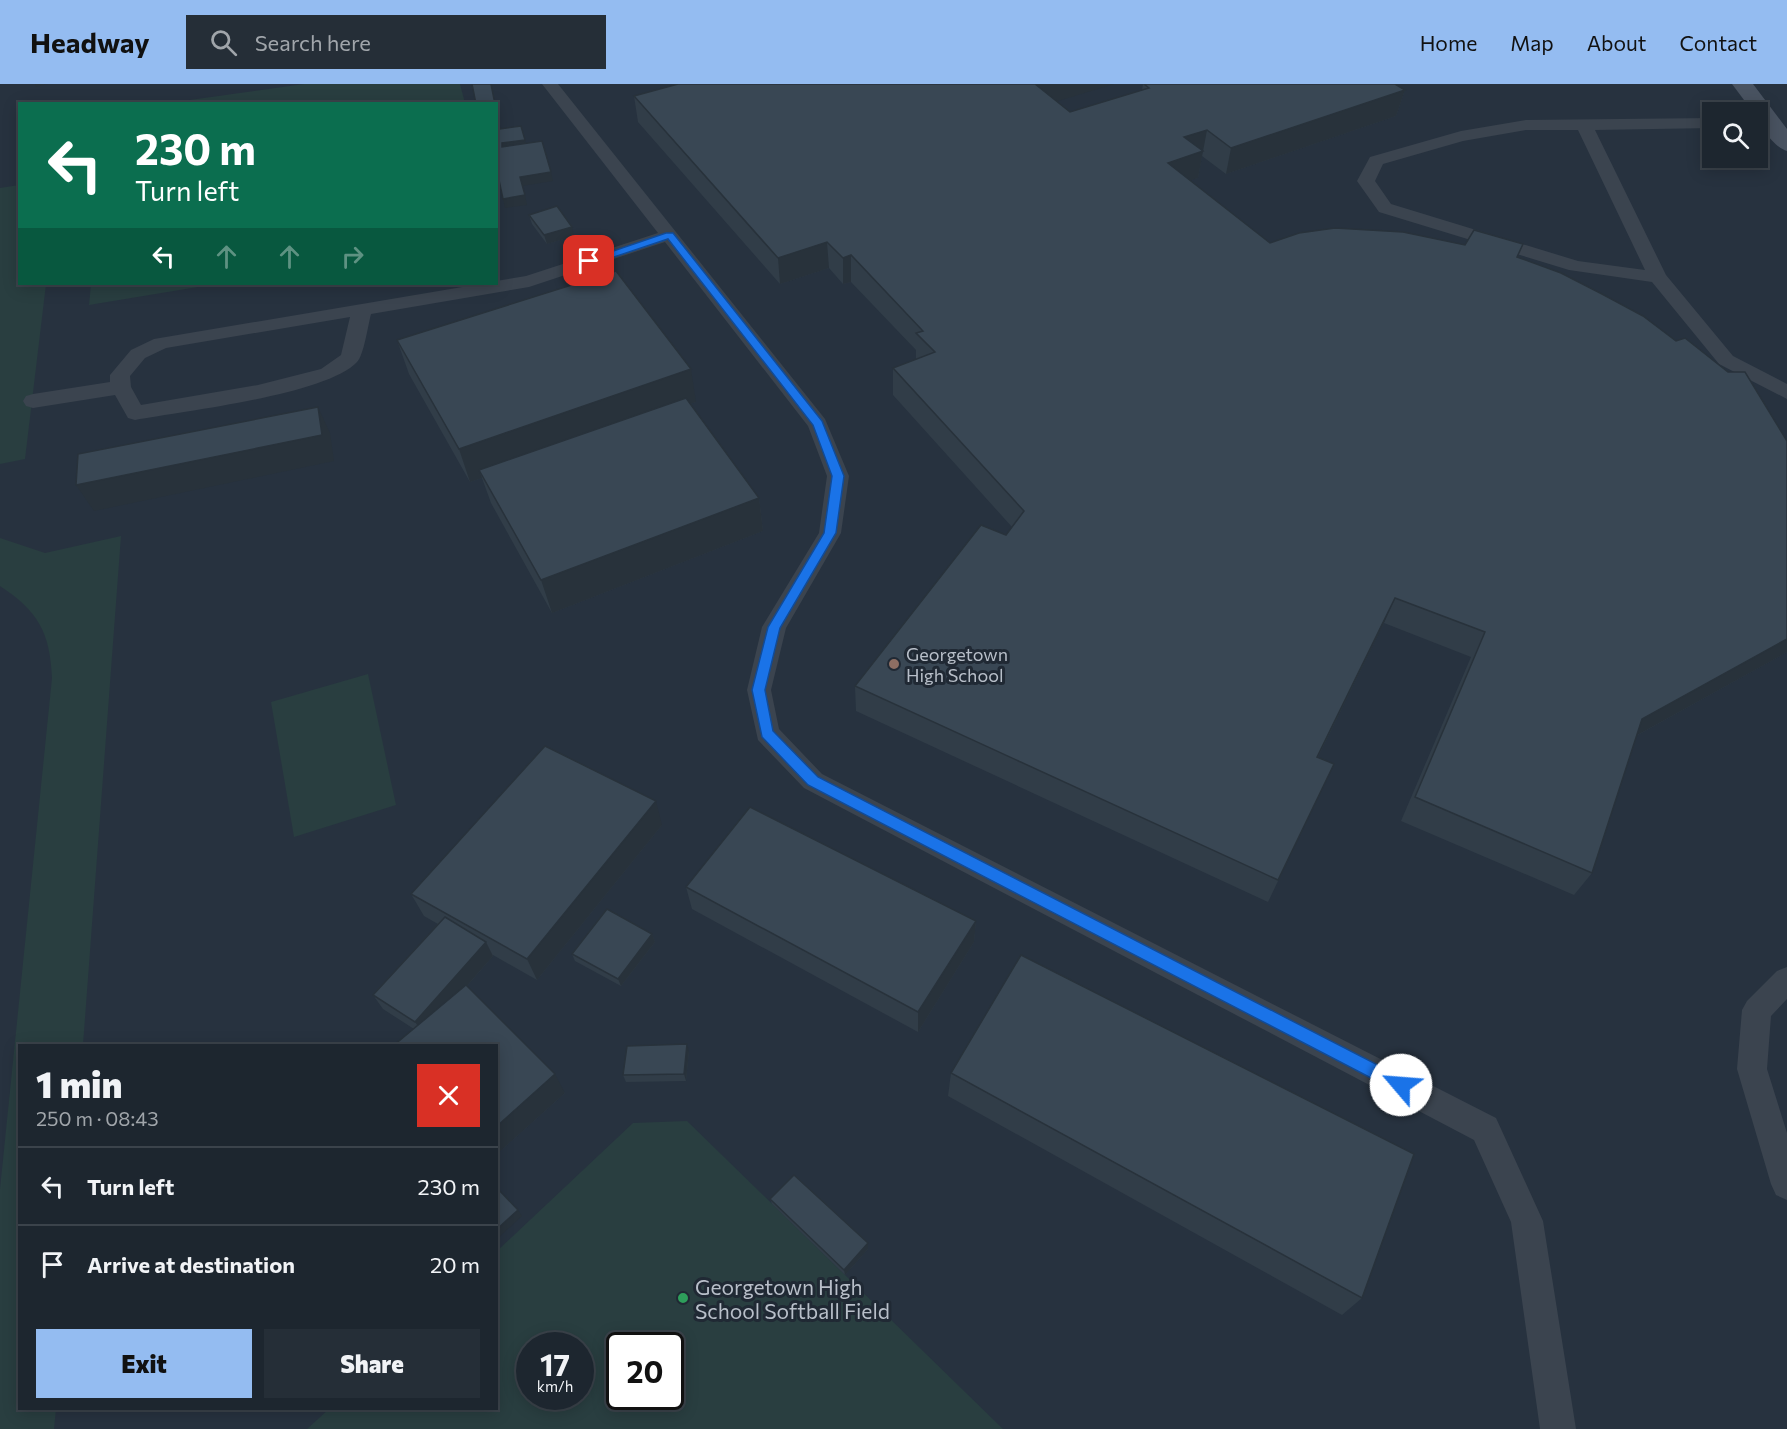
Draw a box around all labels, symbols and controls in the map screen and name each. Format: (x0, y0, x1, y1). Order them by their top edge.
search box (186, 15, 606, 69)
text: Headway (30, 25, 150, 59)
icon: search (207, 26, 240, 59)
text: Search here (255, 29, 371, 56)
text: Home (1420, 30, 1477, 55)
text: Map (1510, 30, 1554, 55)
text: About (1587, 30, 1646, 55)
text: Contact (1679, 30, 1757, 55)
map controls (1702, 102, 1768, 168)
button: search (1702, 102, 1768, 168)
text: 230 m (135, 122, 256, 174)
icon: left (36, 126, 114, 204)
text: Turn left (135, 174, 239, 207)
pin (563, 235, 614, 286)
icon: left (147, 240, 180, 273)
icon: ahead (210, 240, 243, 273)
icon: ahead (273, 240, 306, 273)
icon: right (336, 240, 369, 273)
icon: arrive (572, 244, 605, 277)
place label: Georgetown High School (906, 643, 1008, 686)
marker: Georgetown High School (887, 657, 901, 671)
position arrow (1369, 1053, 1433, 1117)
text: 1 min (36, 1061, 122, 1105)
button: close (417, 1064, 480, 1127)
text: 250 m · 08:43 (36, 1106, 159, 1130)
icon: left (36, 1170, 69, 1203)
text: Turn left (87, 1173, 174, 1200)
text: 230 m (417, 1173, 480, 1200)
icon: arrive (36, 1248, 69, 1281)
text: Arrive at destination (87, 1251, 295, 1278)
text: 20 m (430, 1251, 480, 1278)
place label: Georgetown High School Softball Field (695, 1274, 890, 1323)
marker: Georgetown High School Softball Field (676, 1291, 690, 1305)
button: Exit (36, 1329, 252, 1398)
button: Share (264, 1329, 480, 1398)
speed limit sign: 20 (606, 1332, 684, 1410)
text: 17 (540, 1345, 570, 1382)
text: km/h (537, 1377, 573, 1395)

